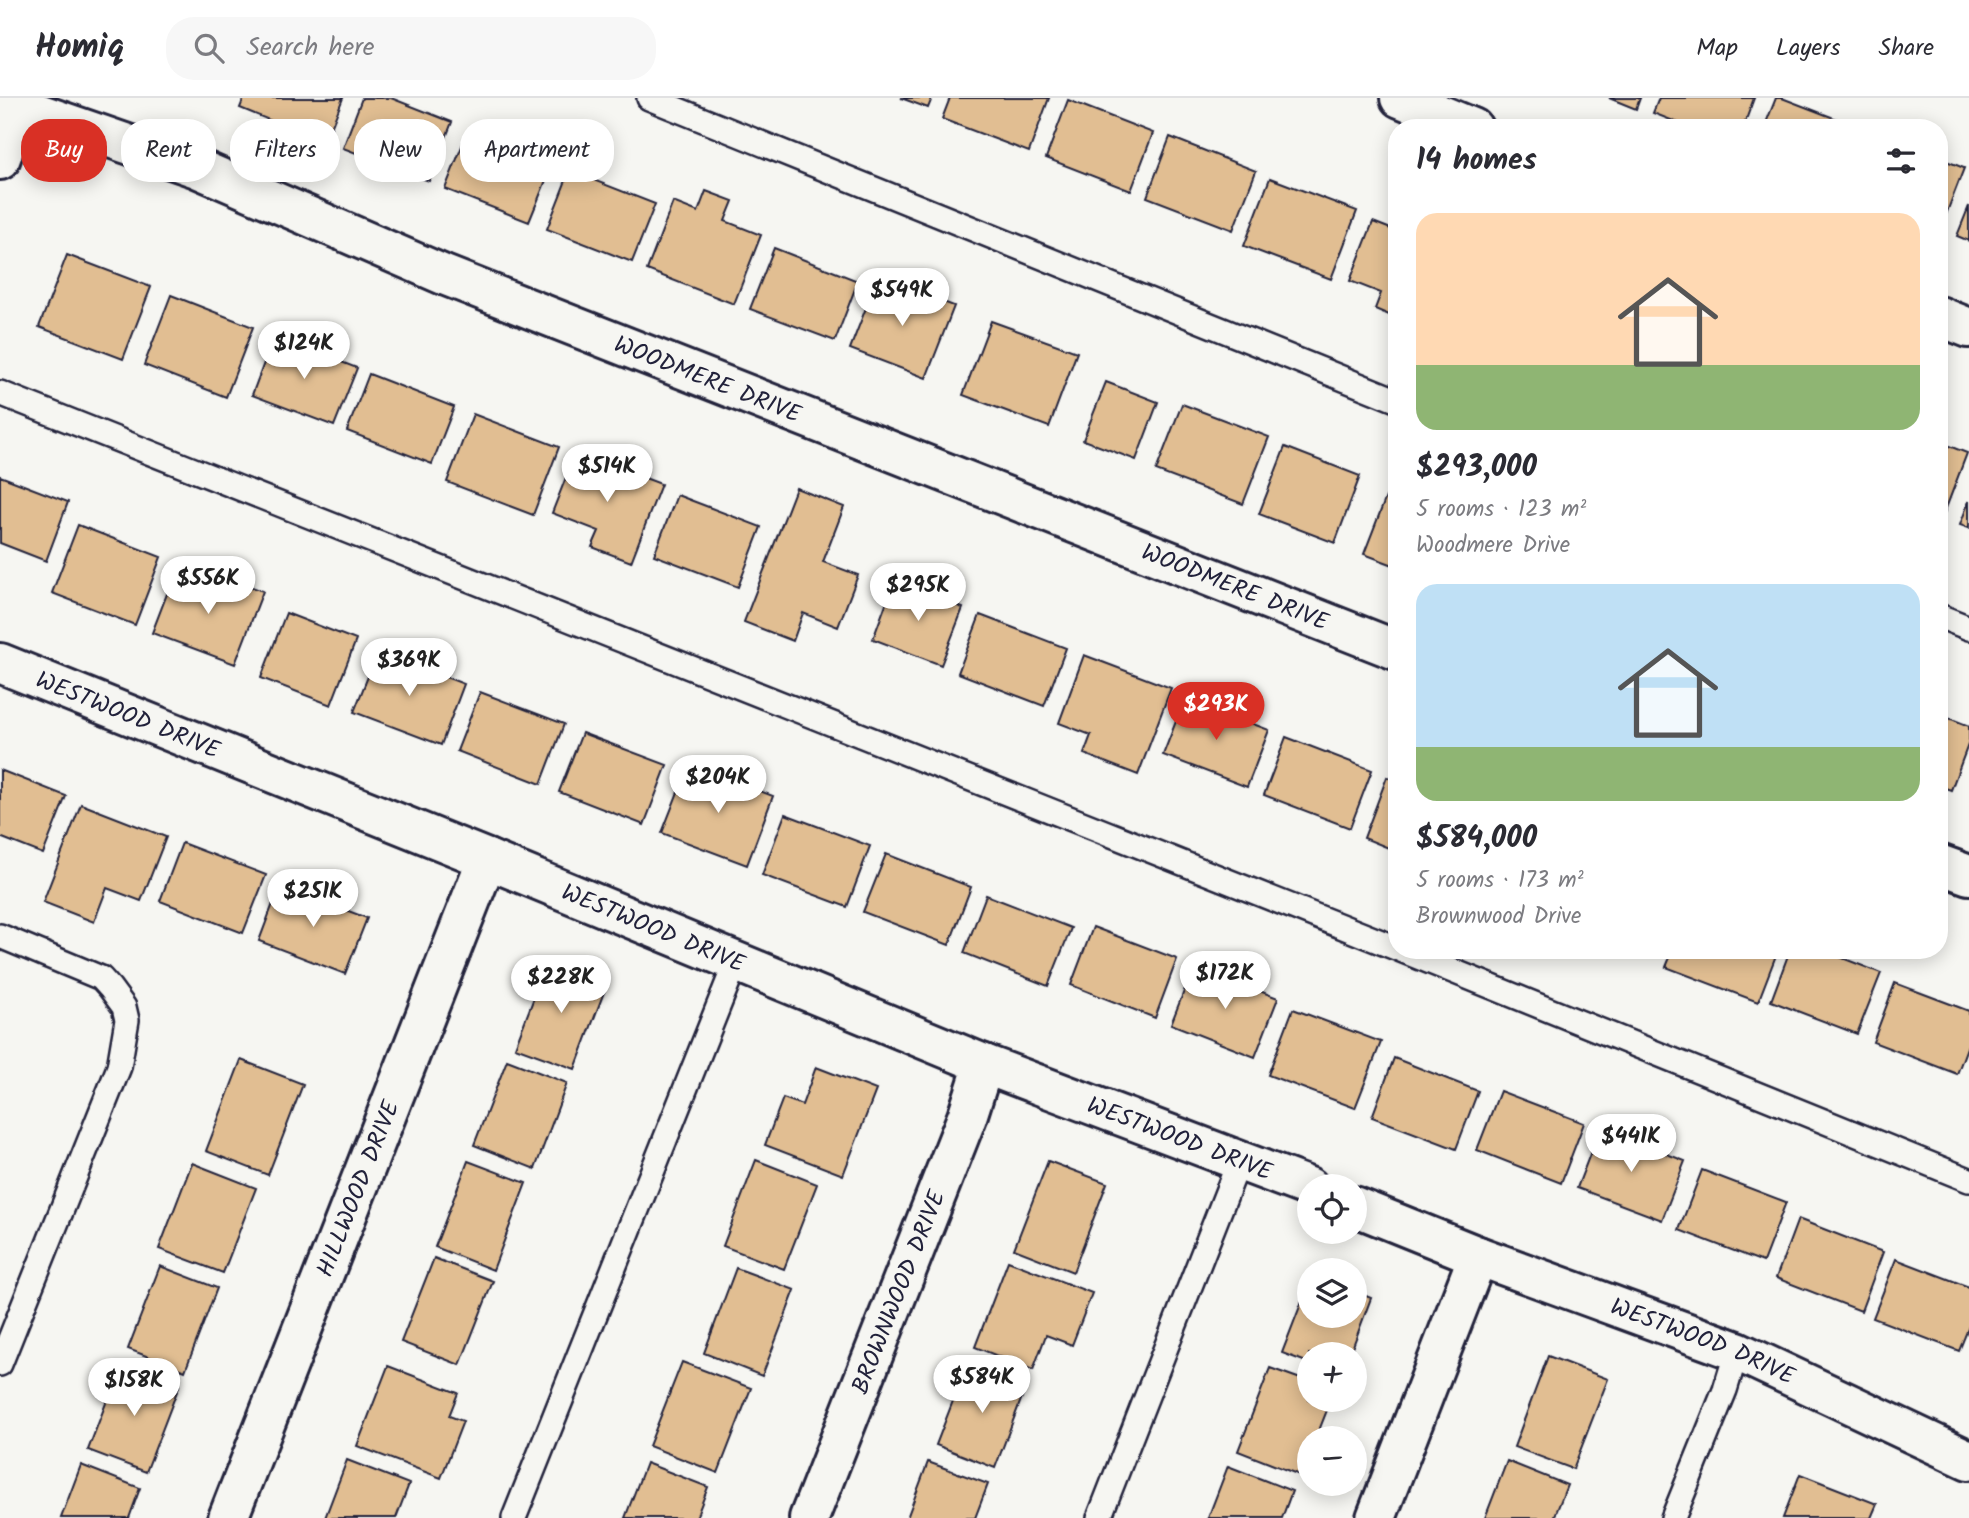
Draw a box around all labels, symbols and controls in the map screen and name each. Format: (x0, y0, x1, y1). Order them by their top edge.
search box (166, 17, 656, 80)
text: Homiq (35, 22, 124, 75)
text: Search here (246, 27, 374, 69)
icon: search (190, 29, 228, 67)
text: Map (1696, 29, 1738, 68)
text: Layers (1776, 29, 1840, 68)
text: Share (1878, 29, 1934, 68)
chip: Buy (21, 119, 107, 182)
chip: Rent (121, 119, 216, 182)
chip: Filters (230, 119, 340, 182)
chip: New (354, 119, 446, 182)
chip: Apartment (460, 119, 614, 182)
text: 14 homes (1416, 137, 1537, 185)
icon: filters (1882, 142, 1920, 180)
icon: home (1605, 259, 1731, 385)
pin: $549K (853, 268, 951, 328)
text: $549K (870, 273, 934, 309)
pin: $124K (255, 322, 353, 381)
text: $124K (274, 326, 334, 362)
street label: WOODMERE DRIVE (608, 326, 807, 435)
pin: $514K (558, 444, 656, 504)
text: $293,000 (1416, 444, 1537, 492)
text: $514K (578, 449, 636, 485)
text: 5 rooms · 123 m² (1416, 492, 1586, 528)
text: Woodmere Drive (1416, 528, 1570, 564)
street label: WOODMERE DRIVE (1135, 534, 1335, 643)
pin: $556K (159, 556, 257, 616)
text: $556K (176, 561, 240, 597)
pin: $295K (869, 564, 967, 623)
text: $295K (886, 568, 950, 604)
icon: home (1605, 630, 1731, 756)
pin: $369K (360, 638, 458, 698)
text: $369K (377, 643, 441, 679)
street label: WESTWOOD DRIVE (29, 661, 226, 771)
pin: $293K (1167, 682, 1265, 742)
text: $293K (1183, 687, 1249, 723)
pin: $204K (669, 756, 767, 815)
text: $204K (685, 760, 751, 796)
text: $584,000 (1416, 815, 1537, 863)
text: 5 rooms · 173 m² (1416, 863, 1584, 899)
pin: $251K (264, 870, 362, 929)
text: $251K (283, 874, 343, 910)
street label: WESTWOOD DRIVE (555, 874, 752, 985)
text: Brownwood Drive (1416, 899, 1581, 935)
pin: $172K (1176, 951, 1274, 1011)
pin: $228K (512, 956, 610, 1015)
text: $172K (1196, 956, 1254, 992)
text: $228K (527, 960, 595, 996)
street label: WESTWOOD DRIVE (1081, 1087, 1279, 1193)
street label: HILLWOOD DRIVE (307, 1094, 412, 1283)
pin: $441K (1582, 1114, 1680, 1174)
text: $441K (1601, 1119, 1661, 1155)
map controls (1297, 1174, 1367, 1496)
button: locate (1297, 1174, 1367, 1244)
street label: BROWNWOOD DRIVE (842, 1184, 958, 1400)
button: layers (1297, 1258, 1367, 1328)
street label: WESTWOOD DRIVE (1605, 1288, 1802, 1397)
button: + (1297, 1342, 1367, 1412)
pin: $584K (933, 1356, 1031, 1415)
pin: $158K (85, 1358, 183, 1418)
text: $584K (949, 1360, 1015, 1396)
text: $158K (104, 1363, 164, 1399)
button: − (1297, 1426, 1367, 1496)

